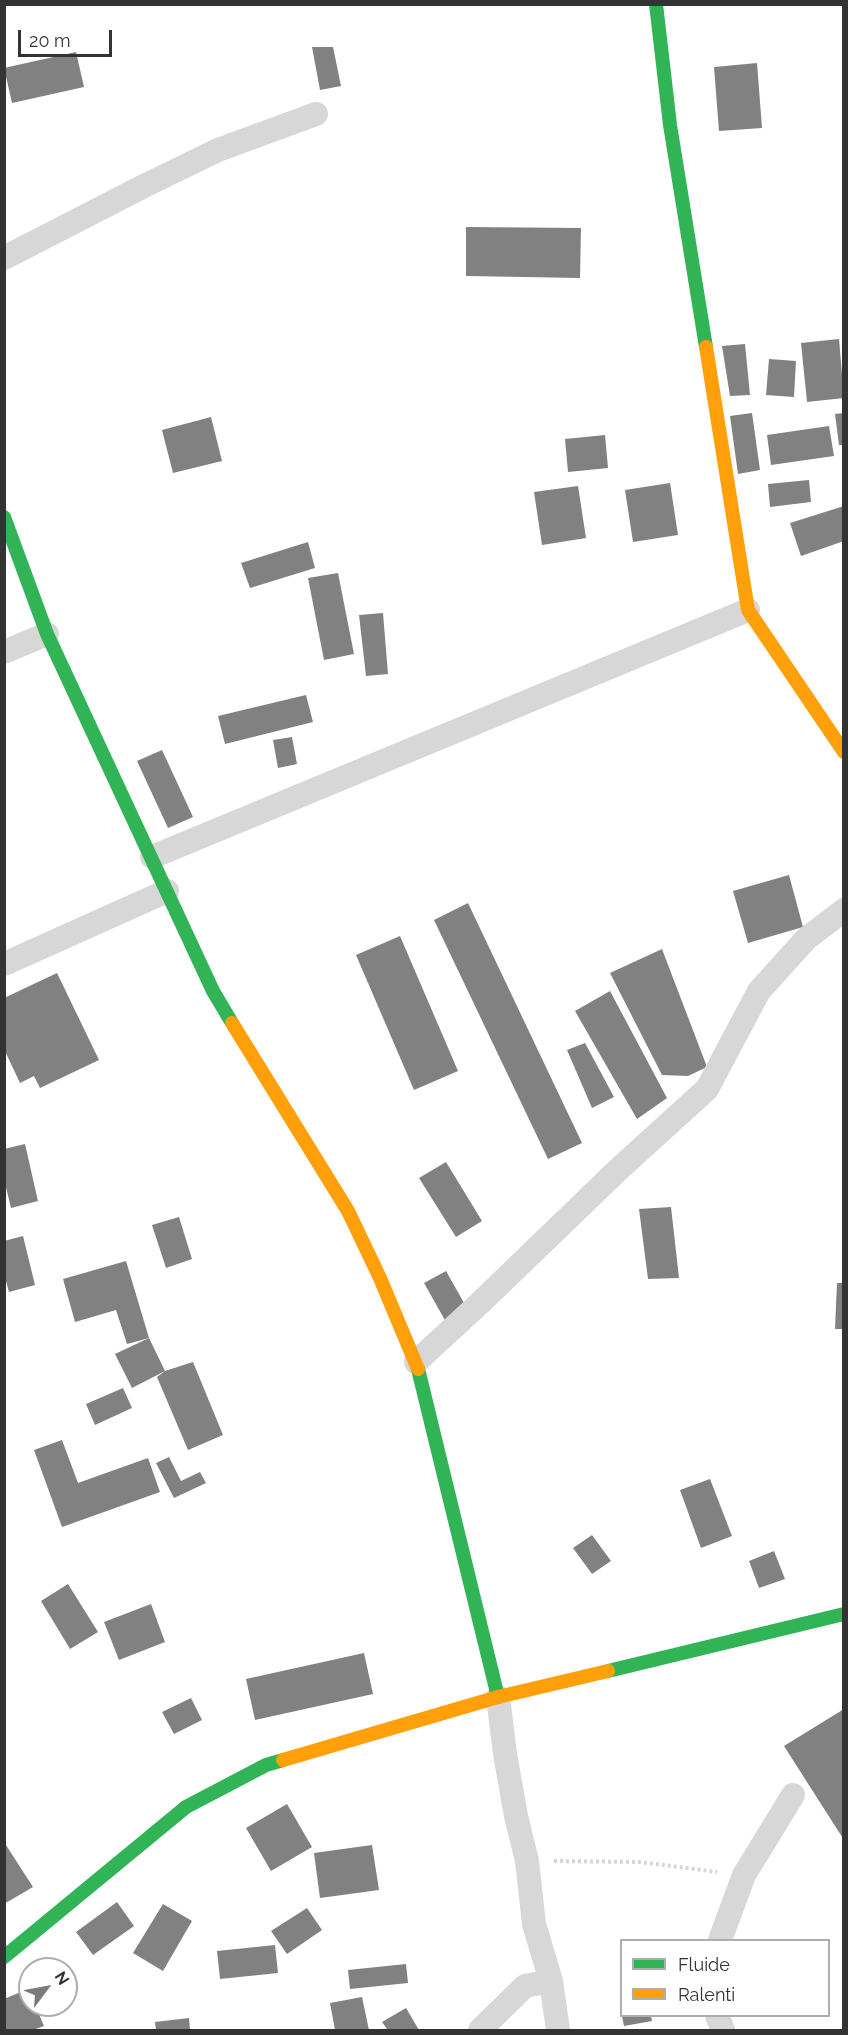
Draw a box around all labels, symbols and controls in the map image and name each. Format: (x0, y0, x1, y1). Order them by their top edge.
scale bar (21, 18, 116, 56)
text: 20 m (29, 30, 71, 51)
legend (620, 1939, 830, 2017)
text: Fluide (678, 1954, 730, 1975)
north arrow (18, 1957, 78, 2017)
text: N (51, 1968, 73, 1988)
text: Ralenti (678, 1984, 735, 2005)

